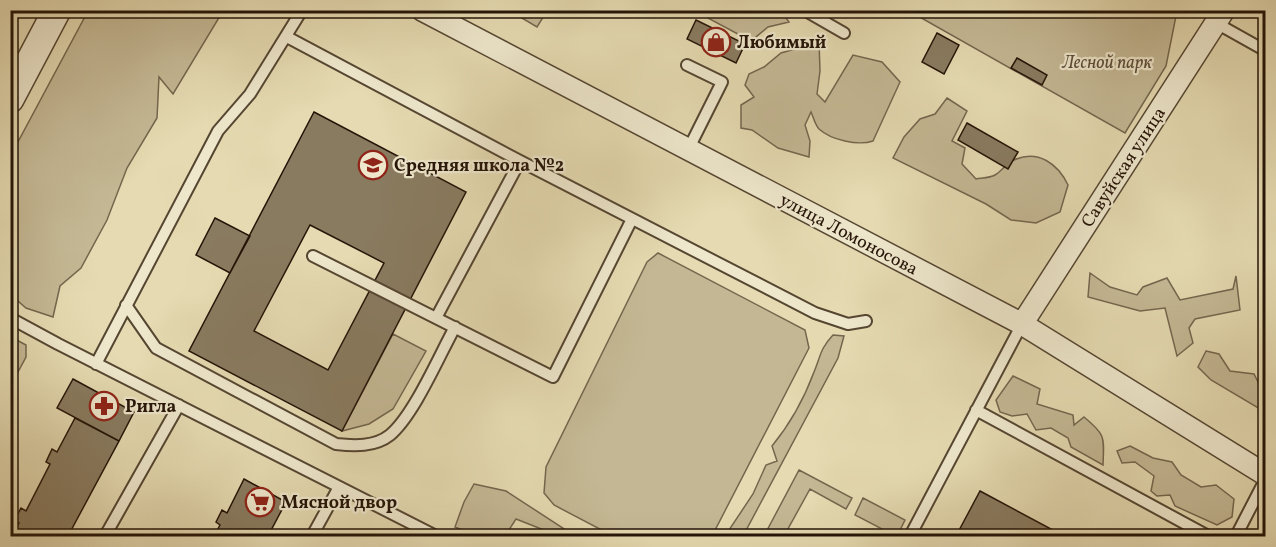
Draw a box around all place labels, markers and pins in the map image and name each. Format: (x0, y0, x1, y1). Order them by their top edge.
shop icon: Любимый (700, 26, 732, 58)
place label: Любимый (737, 31, 826, 56)
school or university icon: Средняя школа №2 (357, 149, 389, 181)
place label: Средняя школа №2 (394, 154, 564, 179)
pharmacy icon: Ригла (88, 390, 120, 422)
place label: Ригла (125, 395, 177, 420)
supermarket icon: Мясной двор (244, 486, 276, 518)
place label: Мясной двор (281, 491, 397, 516)

